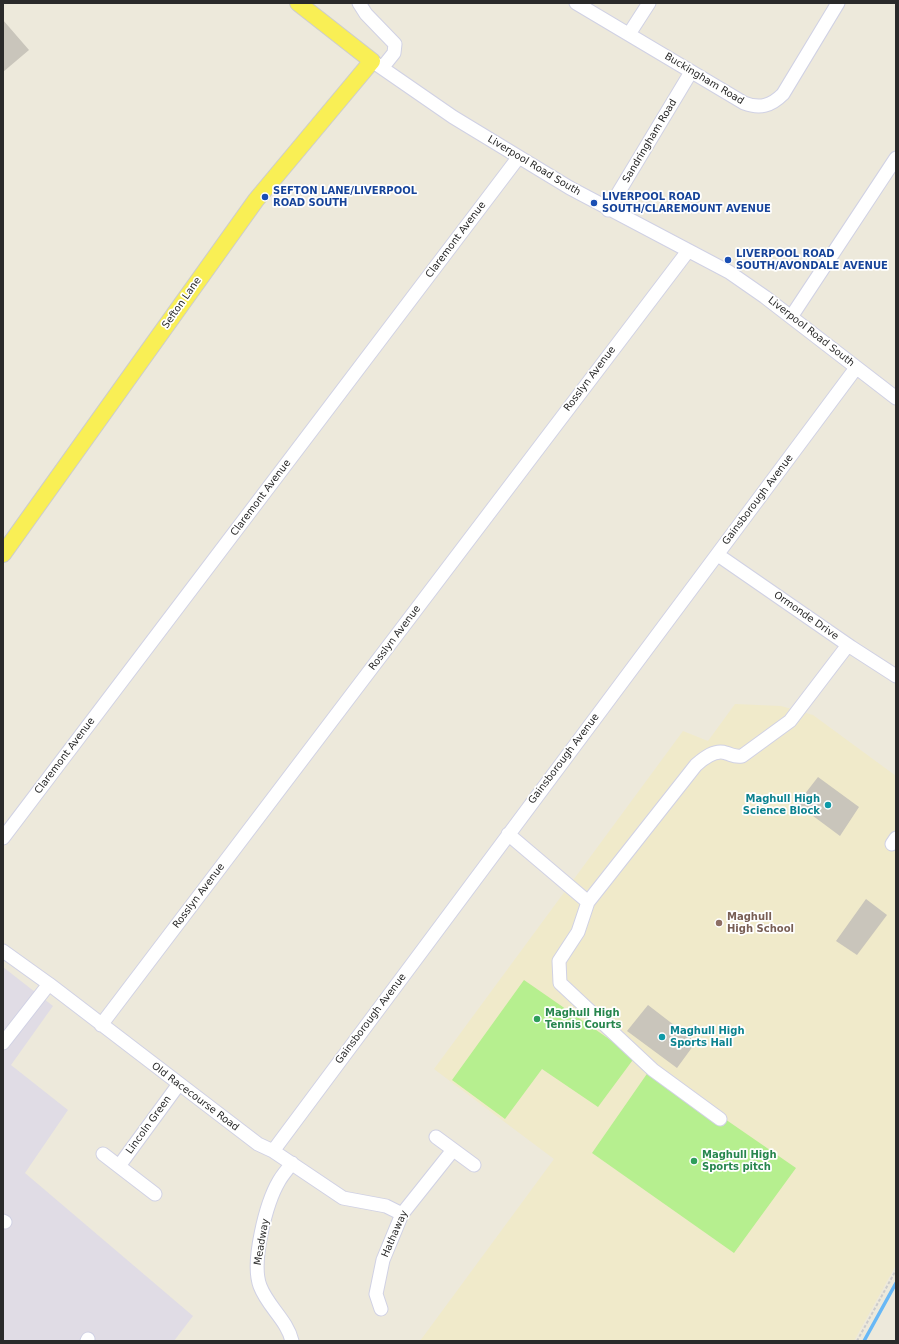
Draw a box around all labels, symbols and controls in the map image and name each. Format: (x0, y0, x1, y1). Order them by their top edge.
street label: Buckingham Road (662, 51, 746, 107)
street label: Sandringham Road (620, 97, 680, 185)
street label: Liverpool Road South (485, 133, 583, 199)
place label: SEFTON LANE/LIVERPOOL ROAD SOUTH (273, 185, 417, 208)
place label: LIVERPOOL ROAD SOUTH/CLAREMOUNT AVENUE (602, 191, 771, 214)
marker: SEFTON LANE/LIVERPOOL ROAD SOUTH (260, 192, 270, 202)
marker: LIVERPOOL ROAD SOUTH/CLAREMOUNT AVENUE (589, 198, 599, 208)
street label: Claremont Avenue (423, 199, 489, 281)
place label: LIVERPOOL ROAD SOUTH/AVONDALE AVENUE (736, 248, 888, 272)
marker: LIVERPOOL ROAD SOUTH/AVONDALE AVENUE (723, 255, 733, 265)
street label: Sefton Lane (160, 275, 204, 331)
street label: Liverpool Road South (765, 295, 857, 369)
street label: Rosslyn Avenue (562, 344, 618, 414)
street label: Gainsborough Avenue (720, 452, 796, 548)
street label: Claremont Avenue (228, 457, 294, 539)
street label: Ormonde Drive (771, 589, 841, 643)
street label: Rosslyn Avenue (367, 603, 423, 673)
street label: Gainsborough Avenue (526, 711, 602, 807)
street label: Claremont Avenue (32, 715, 98, 797)
place label: Maghull High Science Block (743, 793, 820, 816)
marker: Maghull High Science Block (823, 800, 833, 810)
street label: Rosslyn Avenue (171, 861, 227, 931)
place label: Maghull High School (727, 911, 794, 934)
marker: Maghull High School (714, 918, 724, 928)
street label: Gainsborough Avenue (333, 971, 409, 1067)
place label: Maghull High Tennis Courts (545, 1007, 621, 1030)
marker: Maghull High Tennis Courts (532, 1014, 542, 1024)
place label: Maghull High Sports Hall (670, 1025, 745, 1048)
marker: Maghull High Sports Hall (657, 1032, 667, 1042)
street label: Old Racecourse Road (149, 1060, 241, 1134)
street label: Lincoln Green (124, 1094, 174, 1156)
place label: Maghull High Sports pitch (702, 1149, 777, 1172)
marker: Maghull High Sports pitch (689, 1156, 699, 1166)
street label: Hathaway (379, 1209, 411, 1259)
street label: Meadway (252, 1218, 272, 1266)

